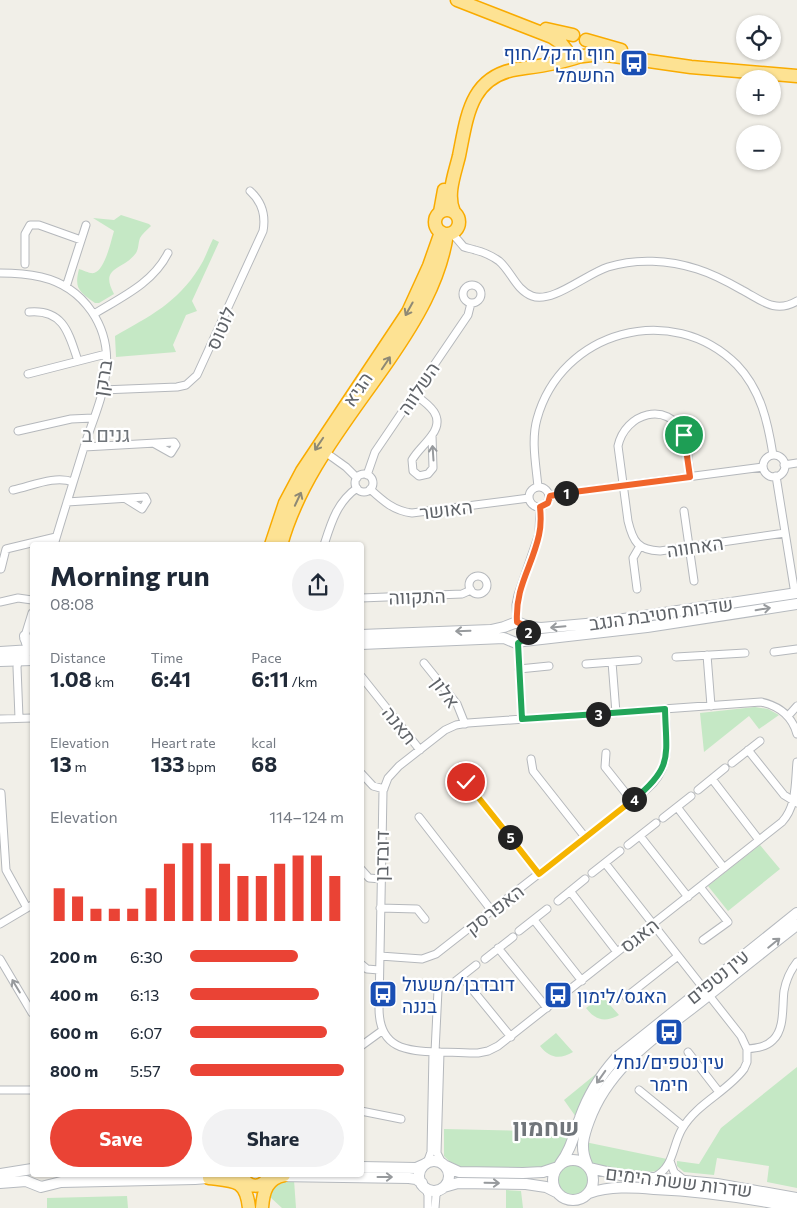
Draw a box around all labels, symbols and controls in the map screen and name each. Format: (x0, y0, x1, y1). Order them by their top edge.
map controls (736, 15, 781, 170)
button: locate (736, 15, 781, 60)
place label: חוף הדקל/חוף החשמל (503, 41, 615, 86)
bus stop icon: חוף הדקל/חוף החשמל (619, 48, 649, 78)
button: + (736, 70, 781, 115)
button: − (736, 125, 781, 170)
one-way arrow (404, 302, 414, 317)
street label: לוטוס (200, 303, 240, 353)
one-way arrow (381, 356, 391, 370)
street label: השלווה (392, 357, 444, 419)
street label: ברקן (88, 358, 116, 398)
street label: הגיא (337, 367, 377, 411)
pin (663, 414, 705, 456)
icon: arrive (670, 421, 698, 449)
district label: גנים ב (82, 422, 130, 446)
one-way arrow (314, 437, 324, 451)
one-way arrow (429, 445, 438, 461)
pin: 1 (554, 480, 578, 506)
text: 1 (563, 485, 570, 502)
one-way arrow (294, 492, 303, 507)
street label: האושר (418, 494, 474, 524)
street label: האחווה (665, 531, 725, 561)
text: Morning run (50, 558, 210, 592)
button: share (292, 559, 344, 611)
street label: התקווה (388, 584, 446, 608)
street label: שדרות חטיבת הנגב (587, 591, 735, 635)
text: 08:08 (50, 594, 94, 613)
one-way arrow (755, 604, 771, 614)
pin: 2 (516, 620, 540, 644)
one-way arrow (550, 622, 566, 632)
text: 2 (525, 624, 532, 641)
one-way arrow (455, 627, 471, 636)
text: Distance (50, 649, 106, 666)
text: Time (151, 649, 183, 666)
text: Pace (251, 649, 282, 666)
text: 1.08 (50, 666, 92, 691)
text: 6:41 (151, 666, 191, 691)
text: 6:11 (251, 666, 289, 691)
street label: אלון (427, 672, 465, 712)
text: km (92, 673, 114, 690)
text: /km (289, 673, 318, 690)
street label: תאנה (378, 701, 422, 749)
pin: 3 (586, 702, 610, 726)
text: 3 (594, 706, 603, 723)
text: Elevation (50, 734, 109, 751)
text: Heart rate (151, 734, 216, 751)
text: kcal (251, 734, 276, 751)
text: 13 (50, 751, 72, 776)
text: 133 (151, 751, 185, 776)
text: 68 (251, 751, 277, 776)
text: m (72, 758, 87, 775)
text: bpm (185, 758, 216, 775)
pin (445, 761, 487, 803)
icon: check (452, 768, 480, 796)
pin: 4 (622, 786, 646, 812)
text: 4 (630, 791, 639, 808)
text: Elevation (50, 807, 118, 826)
text: 114–124 m (269, 807, 344, 826)
pin: 5 (498, 824, 522, 850)
text: 5 (506, 829, 515, 846)
street label: דובדבן (369, 830, 393, 882)
street label: האפרסק (460, 879, 528, 939)
street label: האגס (615, 913, 663, 957)
one-way arrow (767, 937, 780, 948)
street label: עין נטפים (681, 944, 753, 1008)
text: 200 m (50, 947, 97, 966)
text: 6:30 (130, 947, 163, 966)
place label: דובדבן/משעול בננה (402, 972, 515, 1017)
one-way arrow (11, 979, 21, 993)
bus stop icon: דובדבן/משעול בננה (368, 979, 398, 1009)
bus stop icon: האגס/לימון (543, 980, 573, 1010)
place label: האגס/לימון (577, 984, 667, 1007)
text: 400 m (50, 985, 98, 1004)
text: 6:13 (130, 985, 159, 1004)
bus stop icon: עין נטפים/נחל חימר (654, 1017, 684, 1047)
text: 600 m (50, 1023, 98, 1042)
text: 6:07 (130, 1023, 162, 1042)
place label: עין נטפים/נחל חימר (614, 1050, 724, 1095)
text: 800 m (50, 1061, 98, 1080)
text: 5:57 (130, 1061, 161, 1080)
one-way arrow (596, 1070, 606, 1084)
button: Save (50, 1109, 192, 1167)
button: Share (202, 1109, 344, 1167)
district label: שחמון (513, 1112, 579, 1141)
street label: שדרות ששת הימים (604, 1161, 754, 1201)
one-way arrow (376, 1172, 393, 1182)
one-way arrow (484, 1178, 500, 1188)

